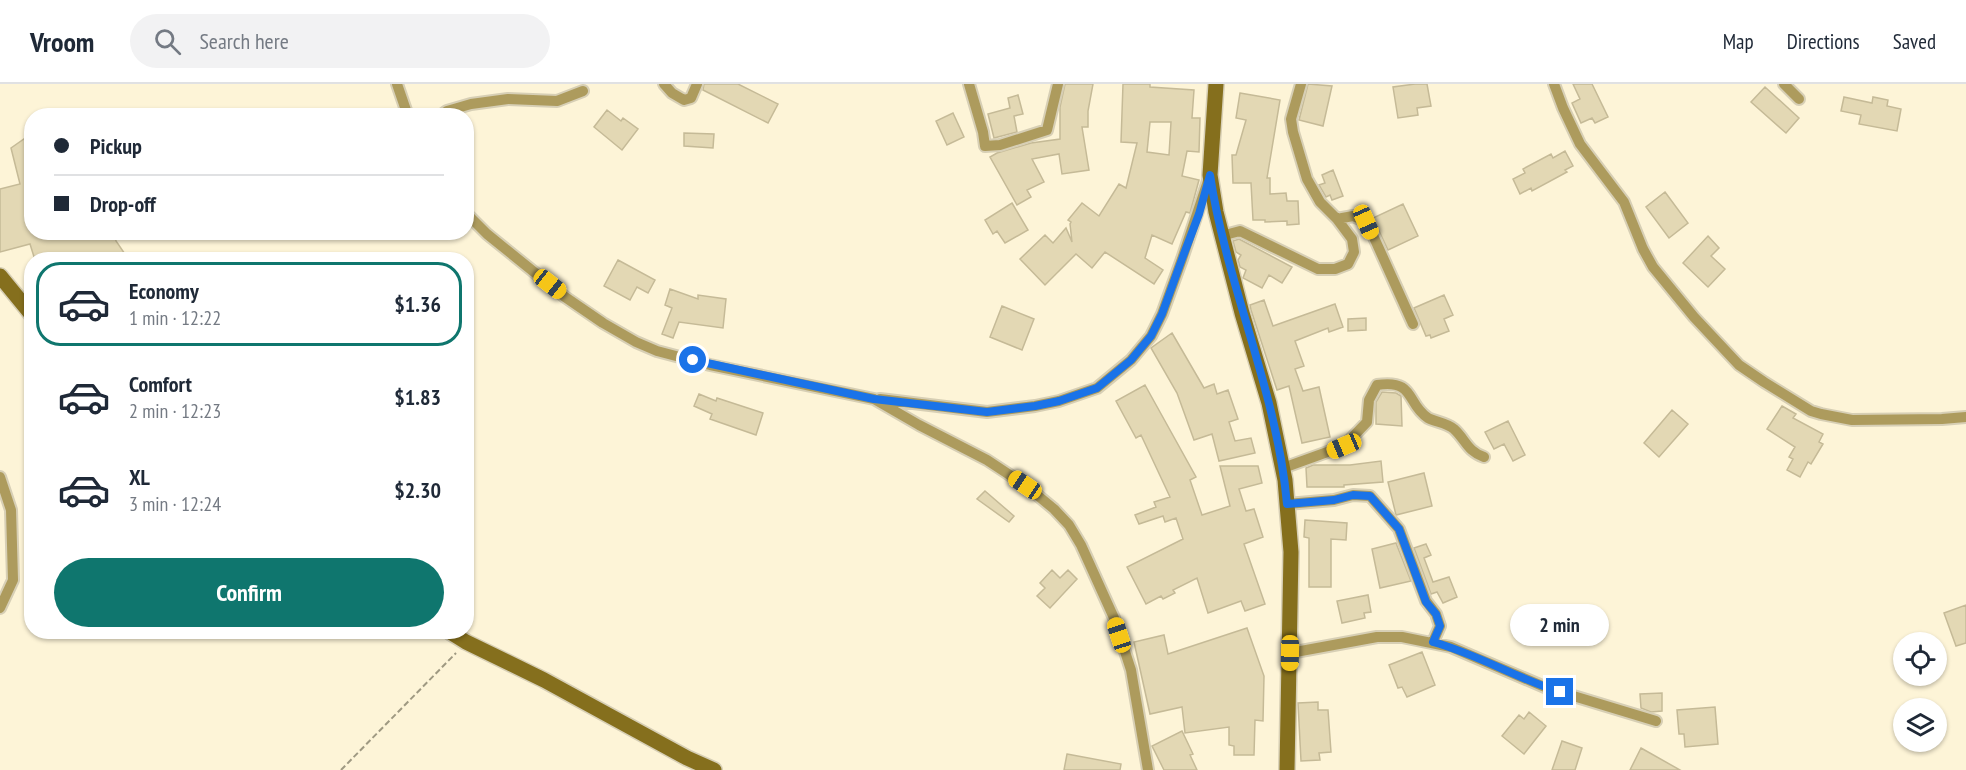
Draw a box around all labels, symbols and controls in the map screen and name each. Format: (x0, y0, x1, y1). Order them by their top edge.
search box (130, 14, 550, 68)
text: Vroom (30, 23, 94, 60)
icon: search (151, 25, 184, 58)
text: Search here (199, 27, 289, 55)
text: Map (1723, 28, 1754, 55)
text: Directions (1787, 28, 1860, 55)
text: Saved (1893, 28, 1936, 55)
text: Pickup (90, 132, 142, 160)
text: Drop-off (90, 190, 156, 218)
car (1350, 202, 1382, 242)
car (530, 266, 570, 302)
icon: car (57, 277, 111, 331)
text: Economy (129, 277, 199, 305)
text: $1.36 (394, 290, 441, 318)
text: 1 min · 12:22 (129, 305, 221, 331)
route start (679, 346, 706, 373)
icon: car (57, 370, 111, 424)
text: Comfort (129, 370, 192, 398)
text: $1.83 (394, 383, 441, 411)
text: 2 min · 12:23 (129, 398, 221, 424)
car (1324, 431, 1364, 461)
icon: car (57, 463, 111, 517)
text: XL (129, 463, 150, 491)
car (1005, 467, 1045, 503)
text: $2.30 (394, 476, 441, 504)
text: 3 min · 12:24 (129, 491, 221, 517)
button: Confirm (54, 558, 444, 627)
callout: 2 min (1510, 605, 1610, 647)
text: 2 min (1539, 612, 1580, 638)
car (1105, 615, 1133, 655)
map controls (1893, 632, 1947, 752)
button: locate (1893, 632, 1947, 686)
car (1281, 635, 1299, 671)
route end (1546, 678, 1573, 705)
button: layers (1893, 698, 1947, 752)

